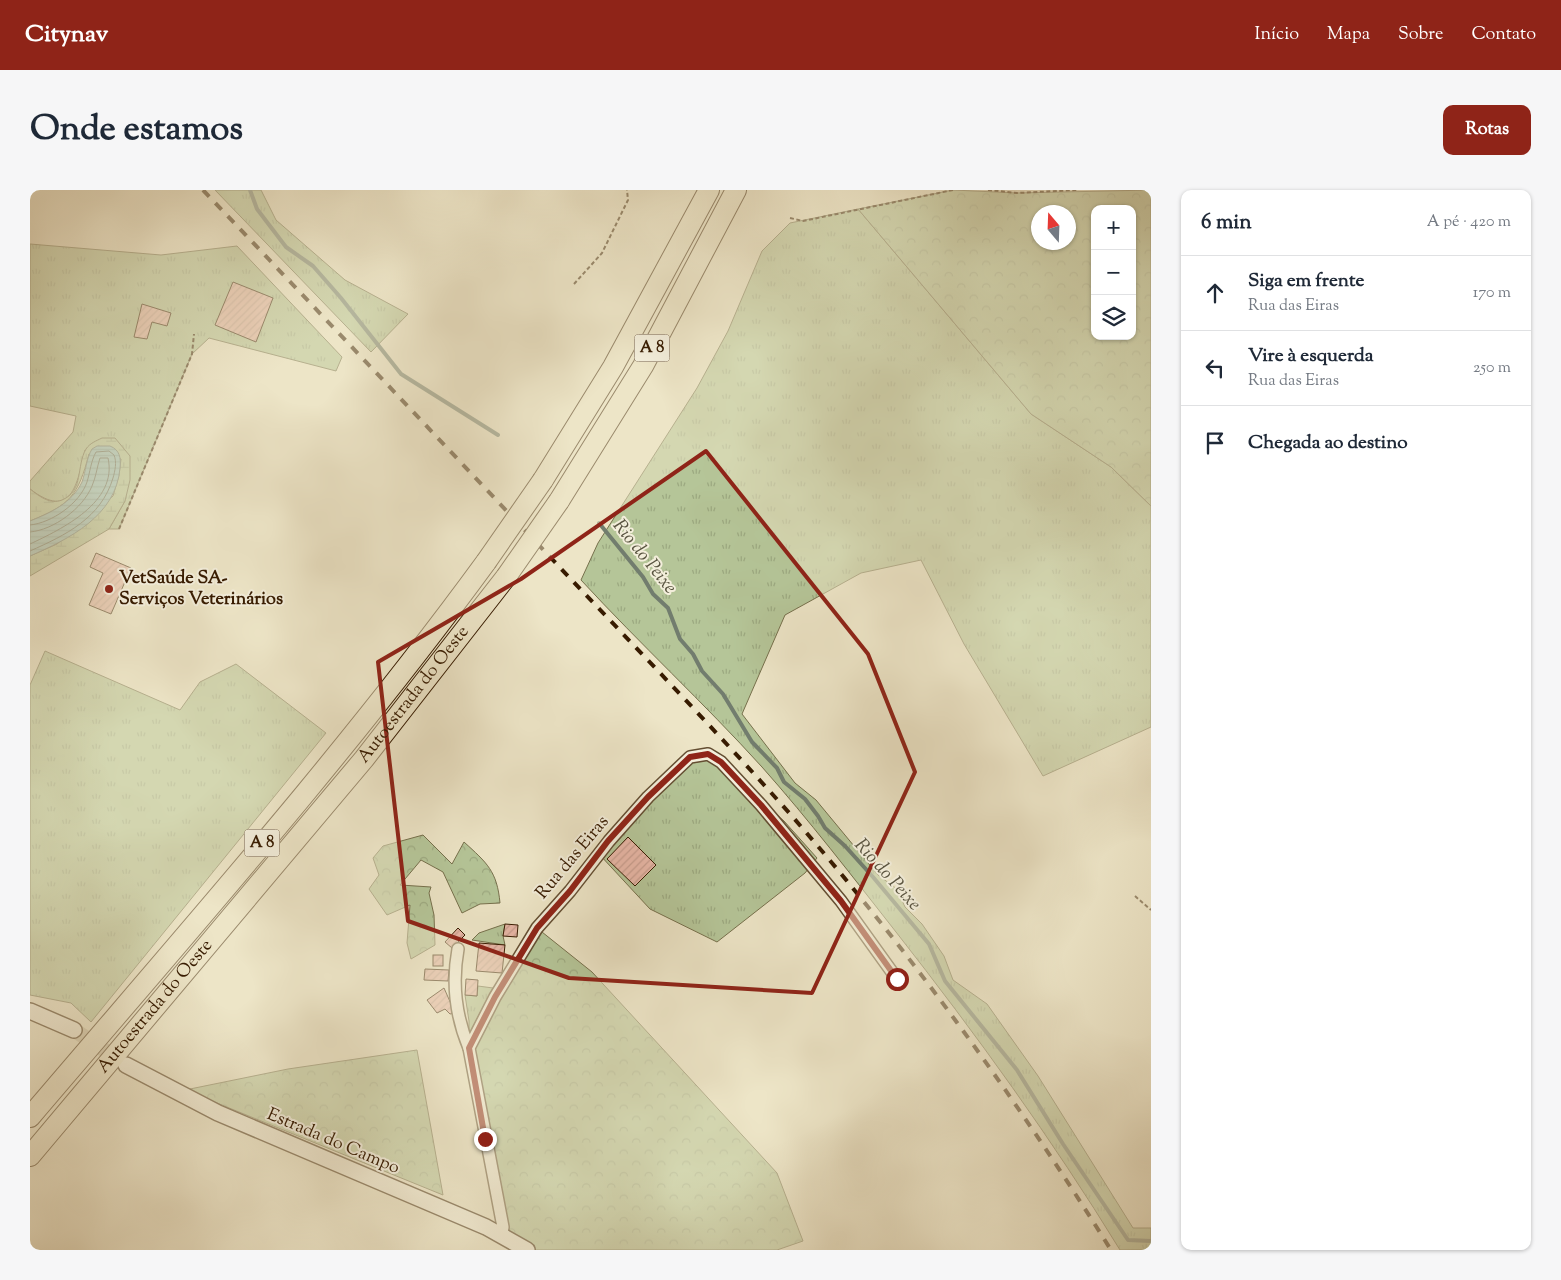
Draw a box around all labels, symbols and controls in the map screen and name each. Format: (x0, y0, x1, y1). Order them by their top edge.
text: Citynav (25, 18, 108, 52)
text: Início (1254, 22, 1299, 48)
text: Mapa (1327, 22, 1370, 48)
text: Sobre (1398, 22, 1443, 48)
text: Contato (1471, 22, 1536, 48)
text: Onde estamos (30, 105, 243, 156)
button: Rotas (1443, 105, 1531, 155)
north arrow (1031, 205, 1076, 250)
map controls (1091, 205, 1136, 340)
button: + (1091, 205, 1136, 250)
text: 6 min (1201, 208, 1252, 238)
text: A pé · 420 m (1427, 211, 1511, 234)
button: − (1091, 250, 1136, 295)
text: Siga em frente (1248, 268, 1364, 295)
icon: ahead (1201, 279, 1229, 307)
text: 170 m (1473, 282, 1511, 305)
button: layers (1091, 295, 1136, 340)
text: Rua das Eiras (1248, 295, 1339, 318)
road number: A 8 (634, 334, 670, 362)
text: Vire à esquerda (1248, 343, 1374, 370)
icon: left (1201, 354, 1229, 382)
text: 250 m (1473, 357, 1511, 380)
text: Rua das Eiras (1248, 370, 1339, 393)
icon: arrive (1201, 429, 1229, 457)
text: Chegada ao destino (1248, 430, 1408, 457)
water label: Rio do Peixe (606, 514, 683, 600)
place label: VetSaúde SA- Serviços Veterinários (119, 566, 283, 613)
marker: VetSaúde SA- Serviços Veterinários (103, 583, 115, 595)
street label: Autoestrada do Oeste (352, 621, 476, 769)
street label: Rua das Eiras (530, 810, 616, 906)
road number: A 8 (244, 830, 280, 856)
water label: Rio do Peixe (847, 833, 927, 917)
street label: Autoestrada do Oeste (91, 934, 220, 1080)
route start (886, 968, 909, 991)
street label: Estrada do Campo (263, 1102, 404, 1182)
route end (474, 1128, 497, 1151)

